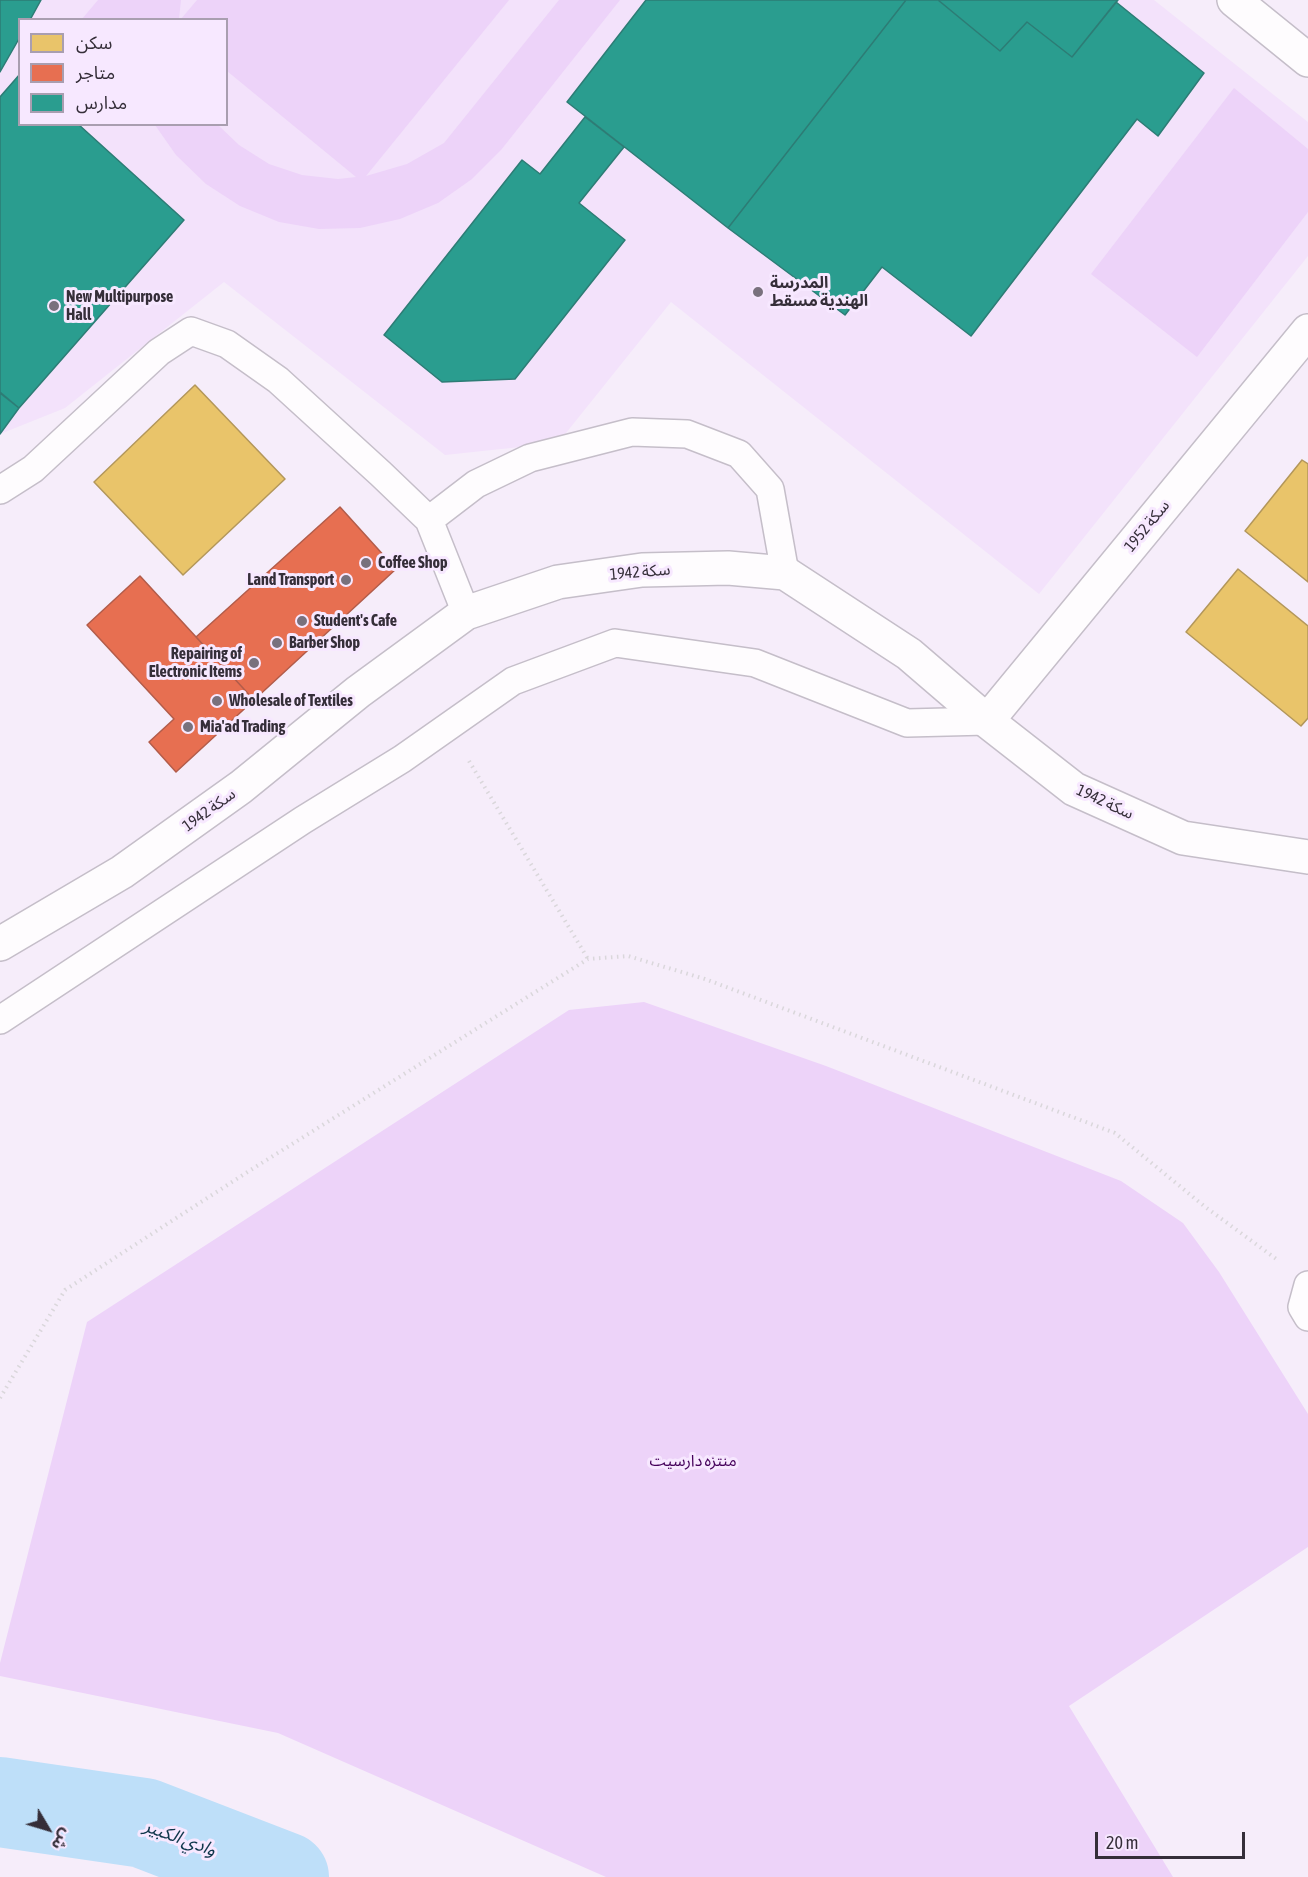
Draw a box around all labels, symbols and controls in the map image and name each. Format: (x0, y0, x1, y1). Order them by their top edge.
legend (18, 18, 228, 126)
text: سكن (76, 32, 112, 53)
text: متاجر (76, 62, 115, 83)
text: مدارس (76, 92, 127, 113)
place label: المدرسة الهندية مسقط (770, 273, 868, 311)
marker: المدرسة الهندية مسقط (751, 285, 765, 299)
place label: New Multipurpose Hall (66, 287, 173, 325)
marker: New Multipurpose Hall (47, 299, 61, 313)
street label: سكة 1952 (1120, 496, 1174, 556)
place label: Coffee Shop (378, 553, 448, 573)
marker: Coffee Shop (359, 556, 373, 570)
street label: سكة 1942 (609, 560, 671, 584)
place label: Land Transport (247, 570, 334, 590)
marker: Land Transport (339, 573, 353, 587)
place label: Student's Cafe (314, 611, 397, 631)
marker: Student's Cafe (295, 614, 309, 628)
place label: Barber Shop (289, 633, 360, 653)
marker: Barber Shop (270, 636, 284, 650)
place label: Repairing of Electronic Items (149, 644, 242, 682)
marker: Repairing of Electronic Items (247, 656, 261, 670)
place label: Wholesale of Textiles (229, 691, 353, 711)
marker: Wholesale of Textiles (210, 694, 224, 708)
place label: Mia'ad Trading (200, 717, 285, 737)
marker: Mia'ad Trading (181, 720, 195, 734)
street label: سكة 1942 (1073, 780, 1137, 824)
street label: سكة 1942 (179, 784, 239, 836)
park label: منتزه دارسيت (649, 1451, 737, 1471)
north arrow (18, 1799, 78, 1859)
water label: وادي الكبير (141, 1815, 219, 1861)
scale bar (1098, 1820, 1248, 1858)
text: ش (48, 1826, 76, 1854)
text: 20 m (1106, 1832, 1138, 1853)

